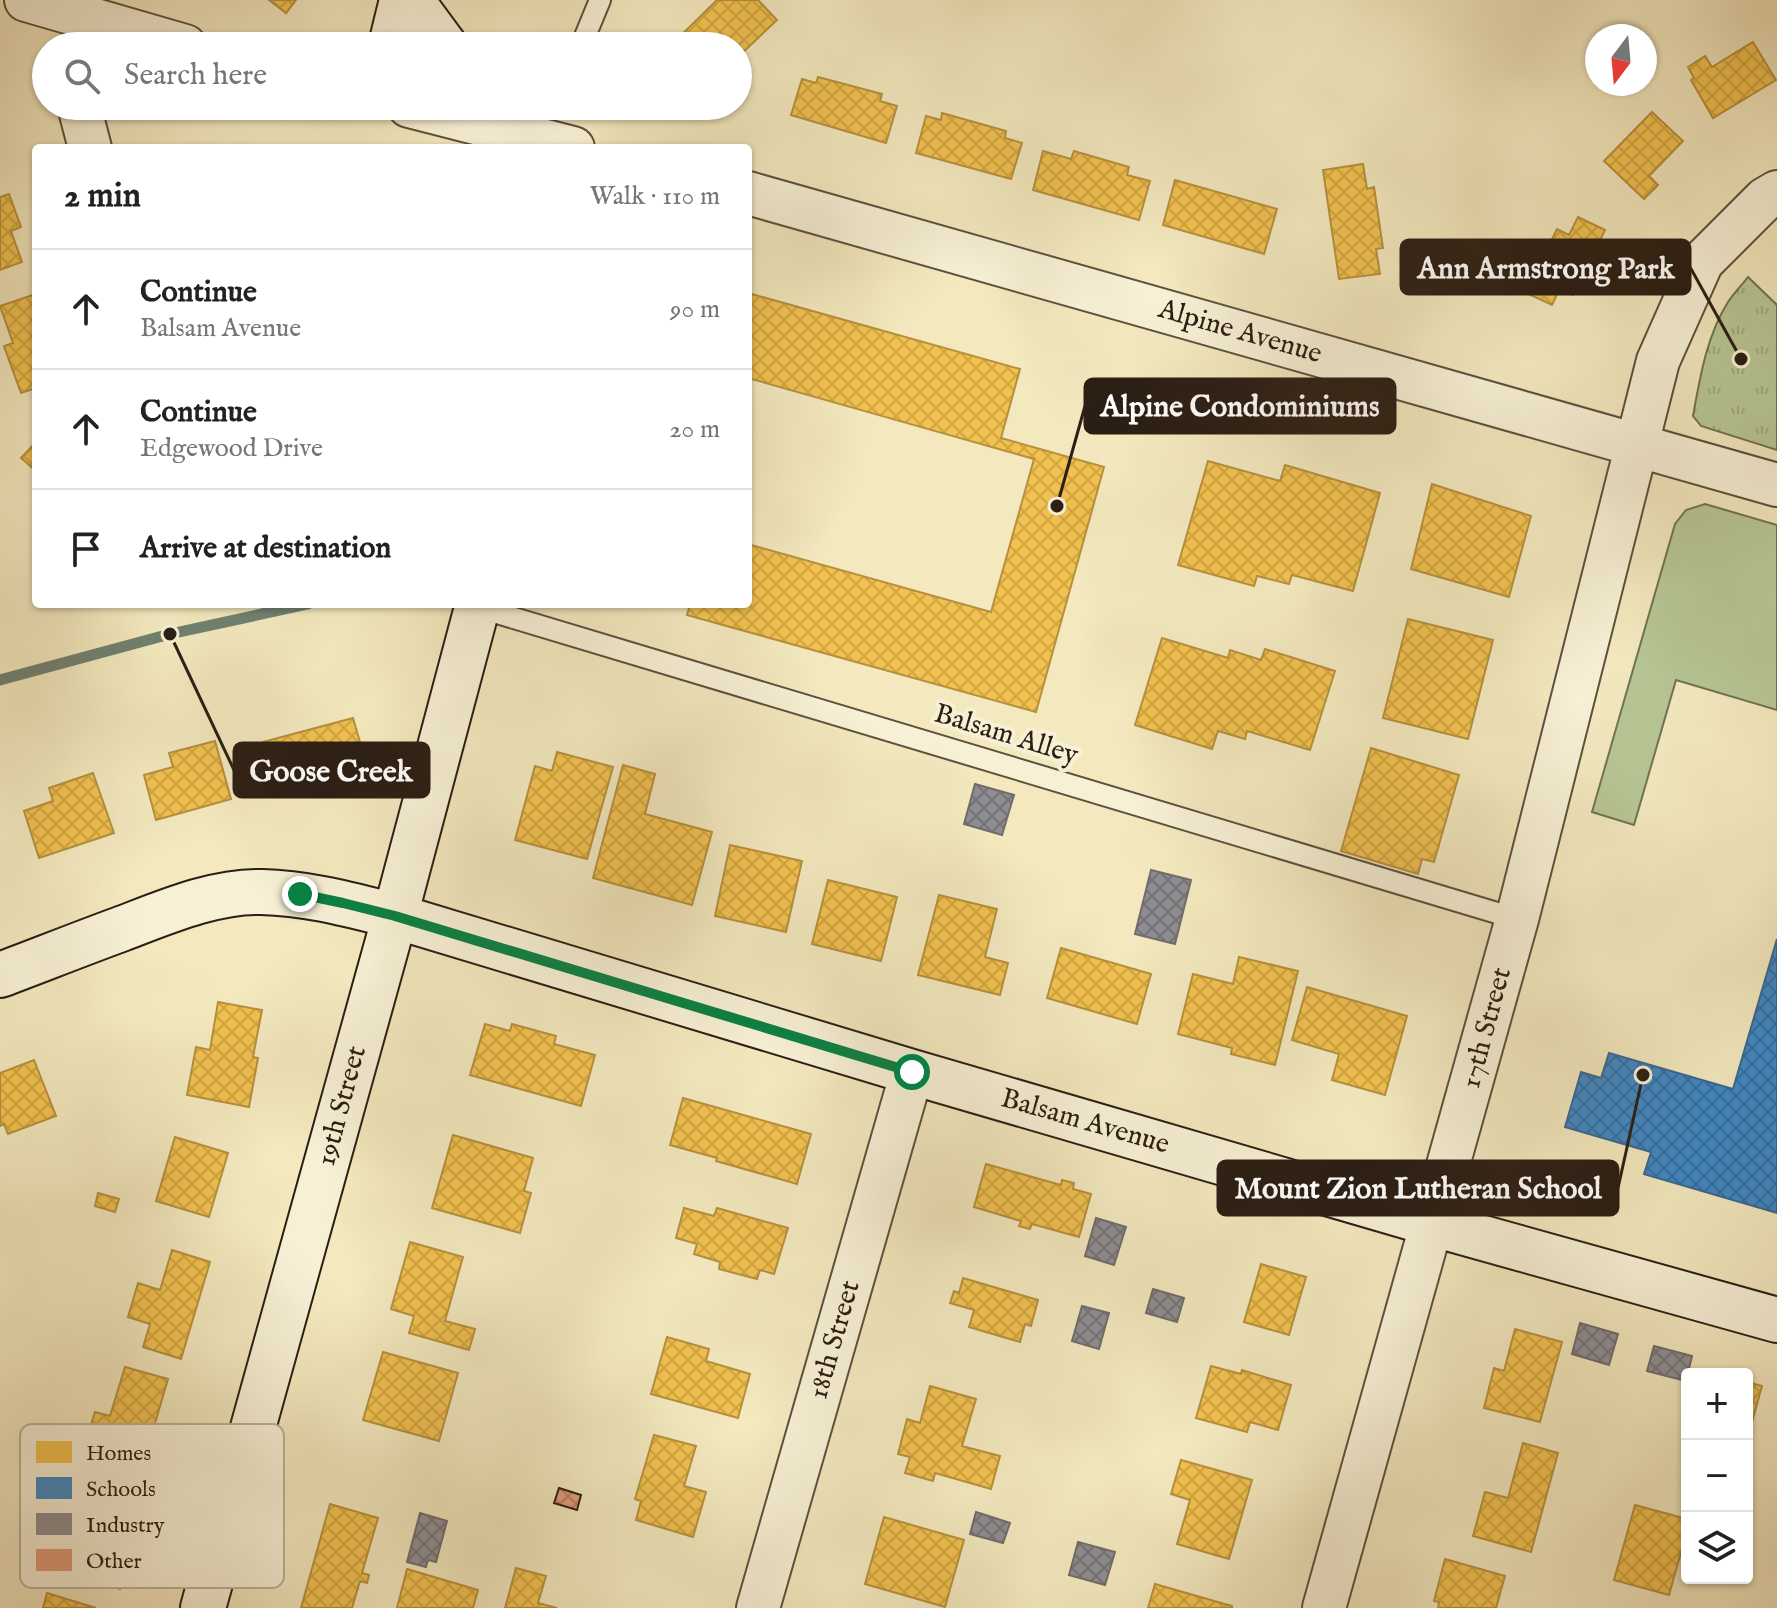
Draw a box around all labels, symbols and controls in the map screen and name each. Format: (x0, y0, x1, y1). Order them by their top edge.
north arrow (1585, 24, 1657, 96)
search box (32, 32, 752, 120)
icon: search (60, 54, 104, 98)
text: Search here (124, 57, 267, 95)
text: 2 min (64, 175, 141, 218)
text: Walk · 110 m (590, 180, 720, 213)
callout: Ann Armstrong Park (1401, 240, 1690, 294)
text: Ann Armstrong Park (1416, 251, 1675, 289)
text: Continue (140, 274, 257, 312)
icon: ahead (64, 287, 108, 331)
street label: Alpine Avenue (1153, 292, 1326, 372)
text: 90 m (670, 293, 720, 326)
text: Balsam Avenue (140, 312, 301, 345)
callout: Alpine Condominiums (1085, 379, 1395, 433)
text: Alpine Condominiums (1100, 389, 1379, 427)
text: Continue (140, 394, 257, 432)
icon: ahead (64, 407, 108, 451)
text: 20 m (669, 413, 720, 446)
text: Edgewood Drive (140, 432, 323, 465)
icon: arrive (64, 527, 108, 571)
text: Arrive at destination (140, 530, 391, 568)
street label: Balsam Alley (930, 697, 1082, 774)
callout: Goose Creek (234, 743, 429, 797)
text: Goose Creek (250, 754, 413, 792)
route end (282, 876, 318, 912)
street label: 17th Street (1454, 963, 1520, 1092)
street label: 19th Street (309, 1042, 375, 1170)
route start (894, 1054, 930, 1090)
street label: Balsam Avenue (997, 1081, 1173, 1163)
callout: Mount Zion Lutheran School (1218, 1161, 1618, 1215)
text: Mount Zion Lutheran School (1234, 1171, 1603, 1209)
street label: 18th Street (801, 1276, 869, 1403)
map controls (1681, 1368, 1753, 1584)
button: + (1681, 1368, 1753, 1440)
legend (20, 1424, 284, 1588)
text: Homes (86, 1440, 151, 1468)
button: − (1681, 1440, 1753, 1512)
text: Schools (86, 1476, 156, 1504)
text: Industry (86, 1512, 165, 1540)
button: layers (1681, 1512, 1753, 1584)
text: Other (86, 1548, 142, 1576)

